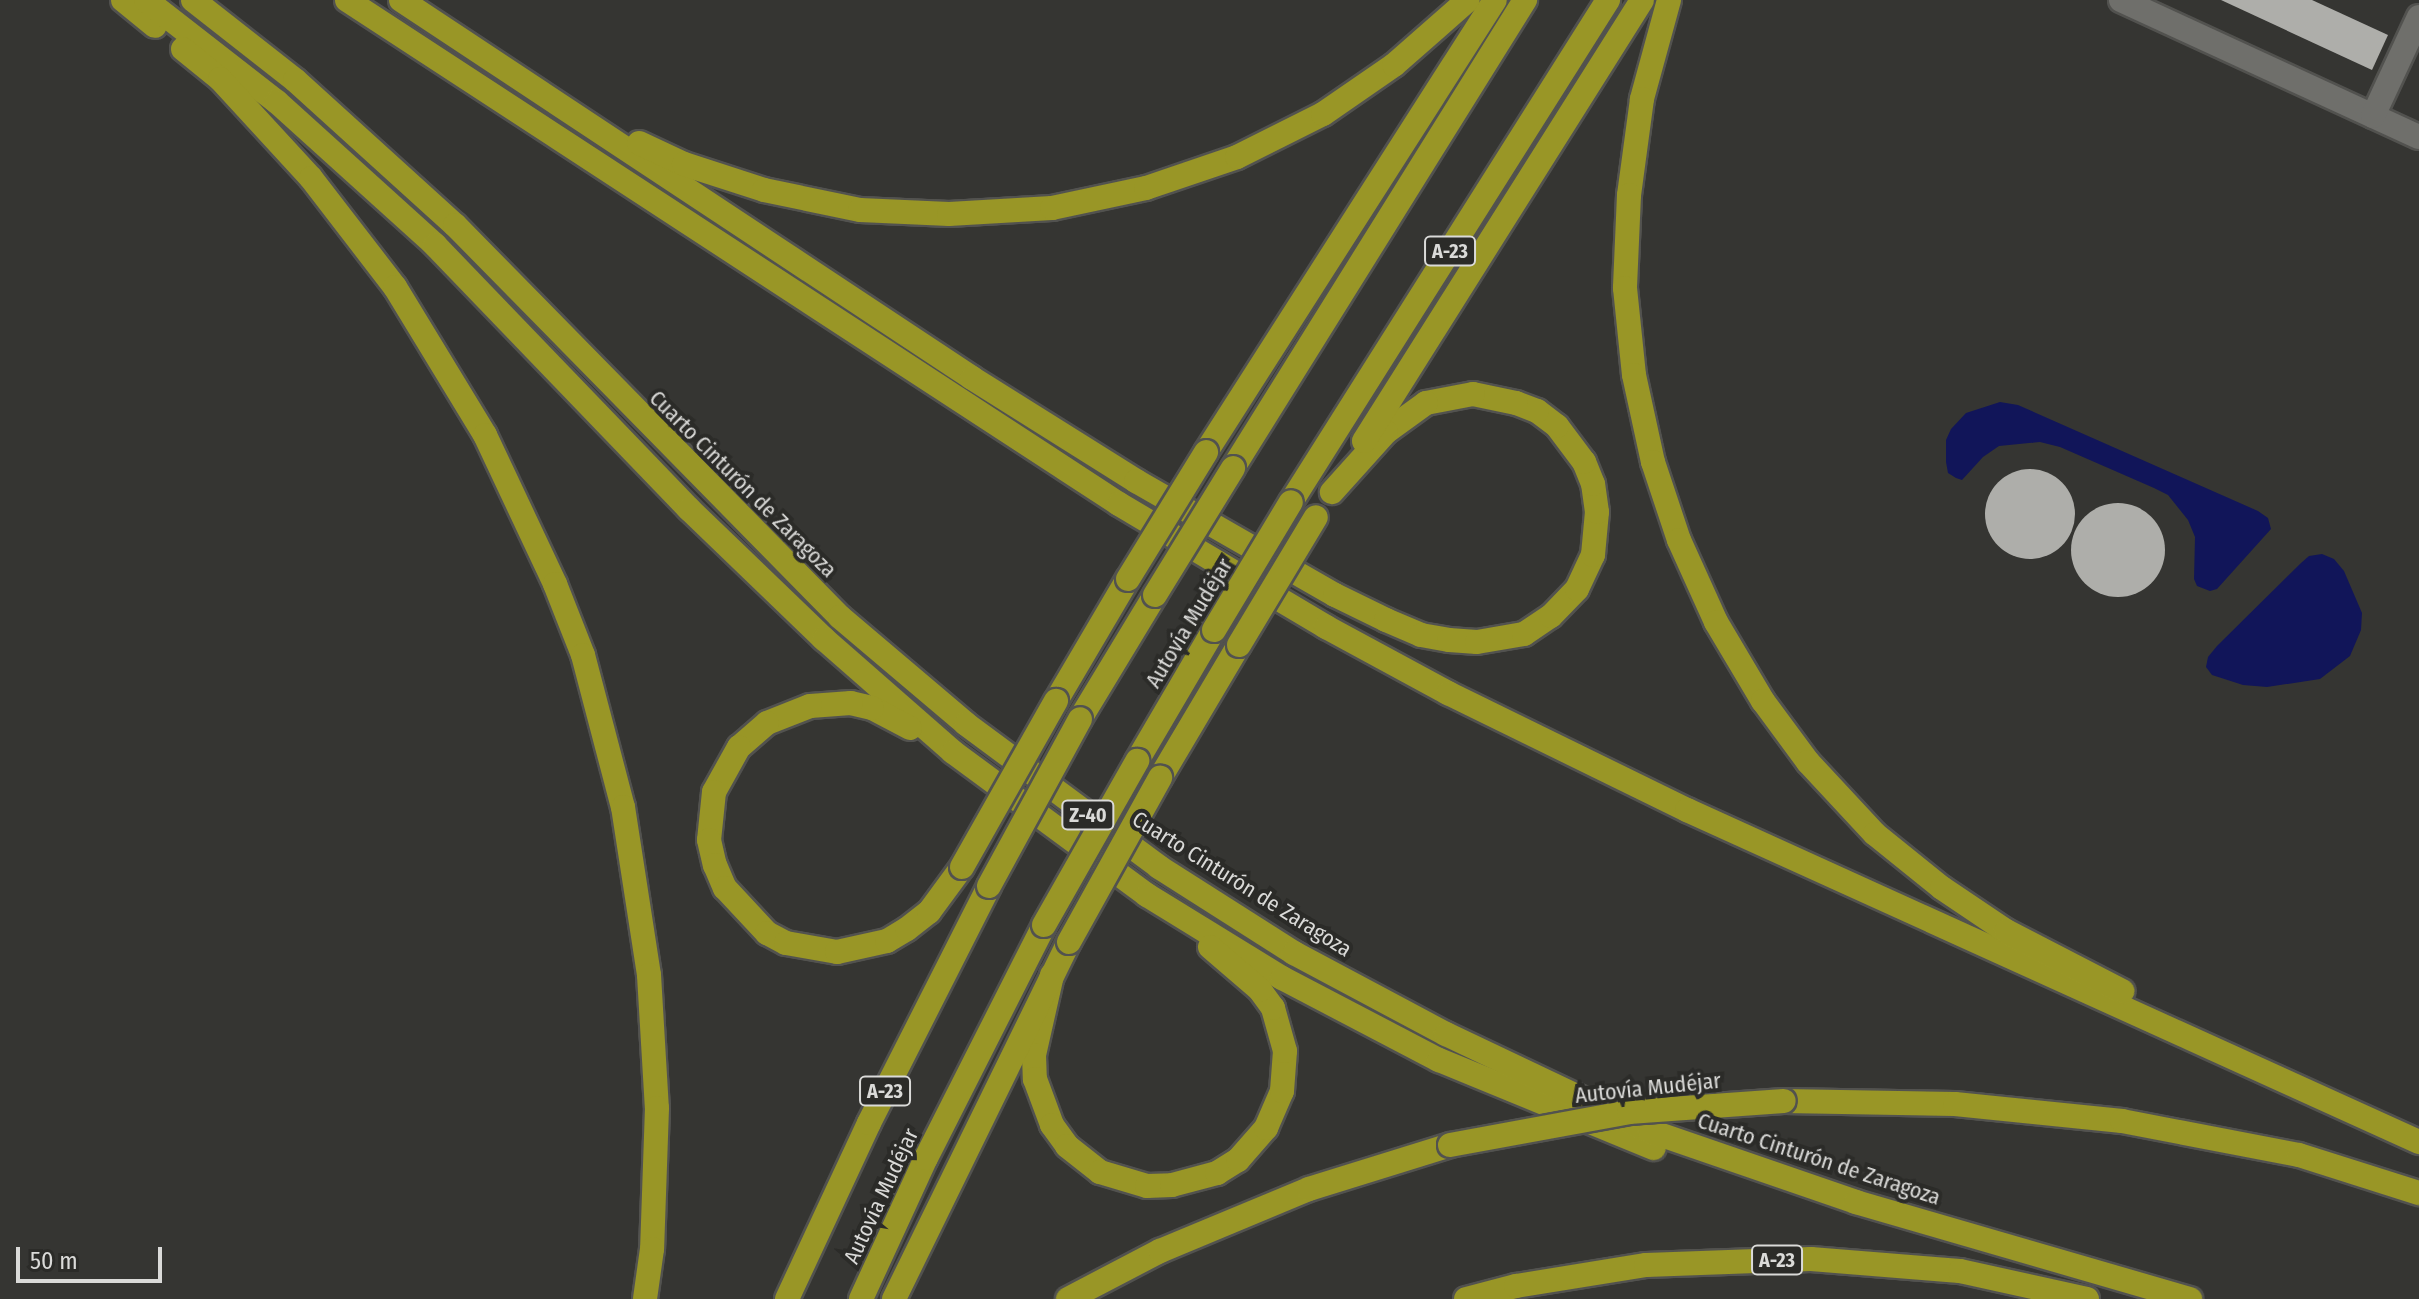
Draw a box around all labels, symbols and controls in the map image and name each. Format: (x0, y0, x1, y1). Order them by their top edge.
road number: A-23 (1424, 235, 1476, 267)
street label: Cuarto Cinturón de Zaragoza (644, 385, 842, 583)
street label: Autovía Mudéjar (1140, 553, 1238, 693)
road number: Z-40 (1060, 799, 1116, 831)
street label: Cuarto Cinturón de Zaragoza (1127, 806, 1357, 962)
street label: Autovía Mudéjar (1574, 1067, 1722, 1109)
road number: A-23 (859, 1075, 911, 1107)
street label: Cuarto Cinturón de Zaragoza (1694, 1107, 1944, 1211)
street label: Autovía Mudéjar (838, 1124, 924, 1268)
scale bar (20, 1231, 166, 1281)
road number: A-23 (1751, 1244, 1803, 1276)
text: 50 m (30, 1247, 78, 1275)

